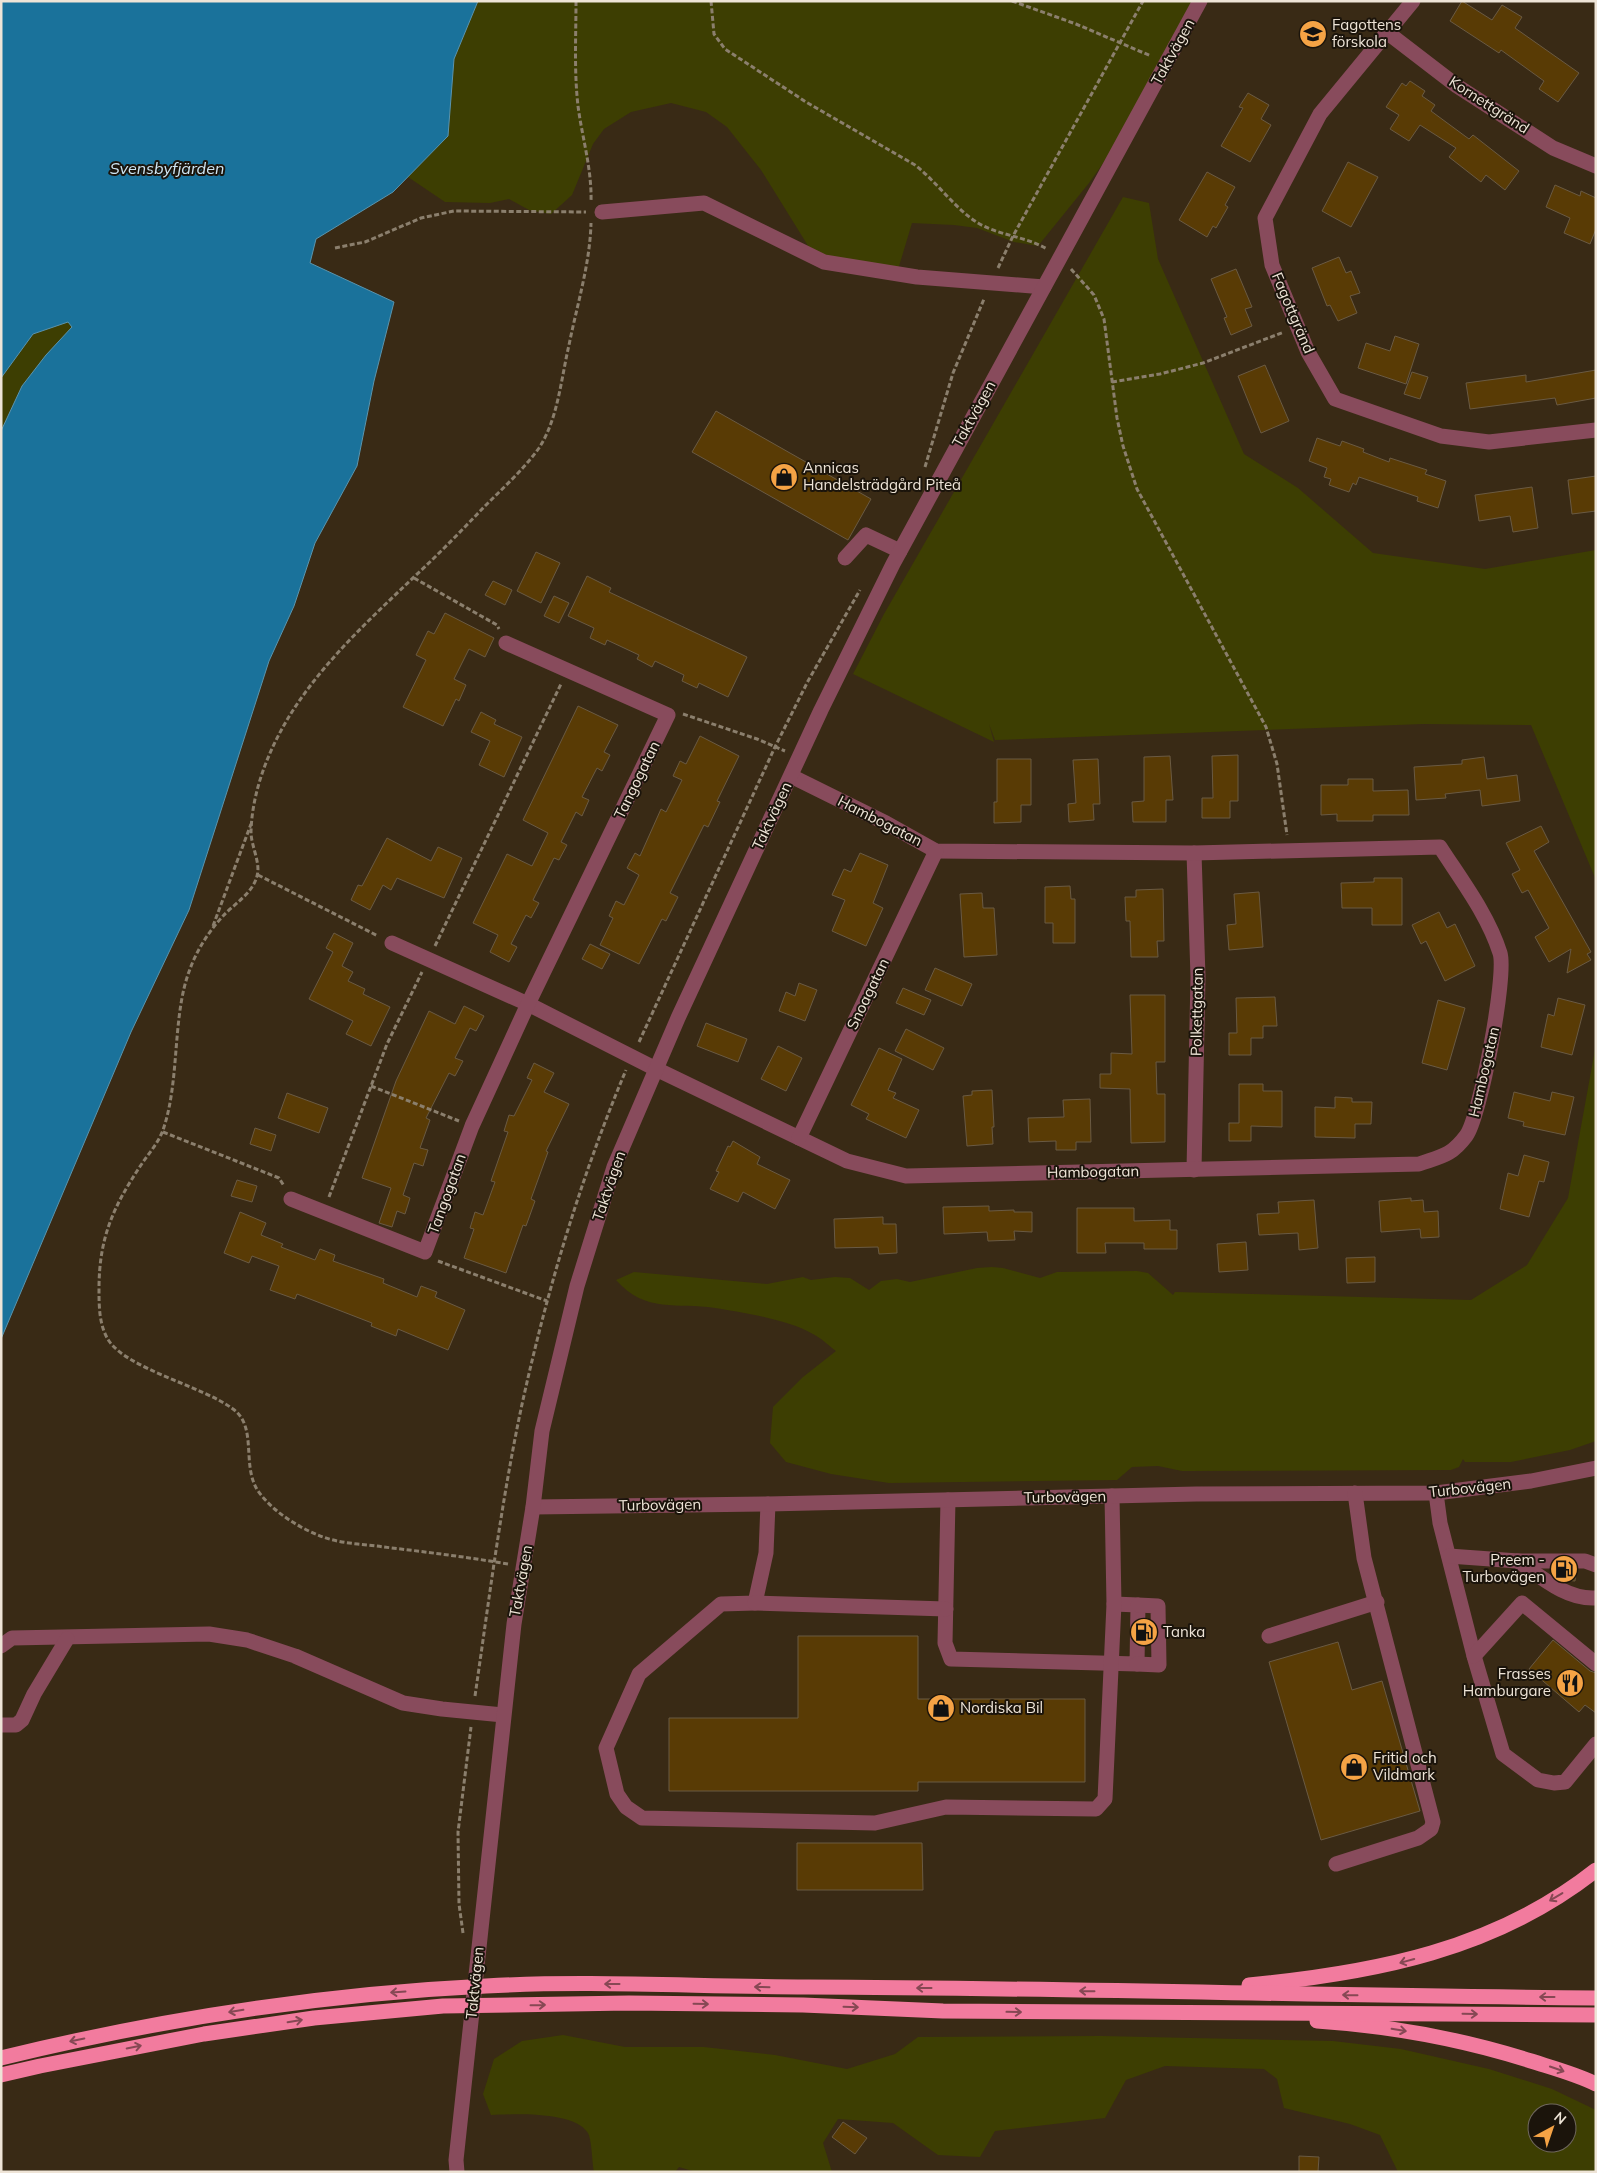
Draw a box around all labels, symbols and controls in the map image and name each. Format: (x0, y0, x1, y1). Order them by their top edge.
street label: Taktvägen (1147, 15, 1199, 88)
place label: Fagottens förskola (1332, 15, 1401, 51)
school or university icon: Fagottens förskola (1298, 19, 1328, 49)
street label: Kornettgränd (1446, 72, 1533, 138)
water label: Svensbyfjärden (110, 158, 224, 178)
street label: Fagottgränd (1268, 269, 1319, 356)
street label: Taktvägen (948, 377, 1000, 450)
place label: Annicas Handelsträdgård Piteå (803, 458, 961, 494)
shop icon: Annicas Handelsträdgård Piteå (769, 462, 799, 492)
street label: Tangogatan (610, 738, 664, 822)
street label: Taktvägen (748, 779, 796, 853)
street label: Hambogatan (835, 791, 926, 850)
street label: Snoagatan (842, 955, 893, 1032)
street label: Polkettgatan (1186, 968, 1207, 1056)
street label: Hambogatan (1464, 1025, 1503, 1119)
street label: Taktvägen (588, 1148, 629, 1223)
street label: Tangogatan (423, 1151, 470, 1237)
street label: Hambogatan (1047, 1161, 1139, 1182)
street label: Turbovägen (1428, 1474, 1512, 1501)
street label: Turbovägen (1024, 1486, 1106, 1507)
street label: Turbovägen (619, 1494, 701, 1515)
street label: Taktvägen (505, 1543, 536, 1618)
place label: Preem - Turbovägen (1463, 1550, 1545, 1586)
fuel station icon: Preem - Turbovägen (1549, 1554, 1579, 1584)
fuel station icon: Tanka (1129, 1617, 1159, 1647)
place label: Tanka (1163, 1622, 1205, 1641)
place label: Frasses Hamburgare (1463, 1664, 1551, 1700)
restaurant icon: Frasses Hamburgare (1555, 1668, 1585, 1698)
shop icon: Nordiska Bil (926, 1693, 956, 1723)
place label: Nordiska Bil (960, 1698, 1043, 1717)
place label: Fritid och Vildmark (1373, 1748, 1437, 1784)
shop icon: Fritid och Vildmark (1339, 1752, 1369, 1782)
one-way arrow (1549, 1893, 1563, 1903)
street label: Taktvägen (461, 1946, 488, 2020)
one-way arrow (1399, 1956, 1415, 1966)
one-way arrow (604, 1979, 620, 1989)
one-way arrow (754, 1982, 770, 1992)
one-way arrow (917, 1983, 933, 1993)
one-way arrow (1079, 1986, 1096, 1996)
one-way arrow (390, 1987, 406, 1996)
one-way arrow (1342, 1990, 1358, 2000)
one-way arrow (1539, 1993, 1555, 2002)
one-way arrow (692, 1999, 709, 2009)
one-way arrow (530, 2000, 546, 2010)
one-way arrow (843, 2003, 859, 2012)
one-way arrow (229, 2006, 245, 2016)
one-way arrow (1005, 2007, 1021, 2017)
one-way arrow (1462, 2009, 1478, 2019)
one-way arrow (287, 2015, 303, 2025)
one-way arrow (1391, 2026, 1407, 2036)
one-way arrow (69, 2036, 85, 2045)
one-way arrow (126, 2041, 142, 2051)
one-way arrow (1548, 2065, 1564, 2074)
north arrow (1527, 2103, 1577, 2153)
text: N (1551, 2108, 1570, 2128)

